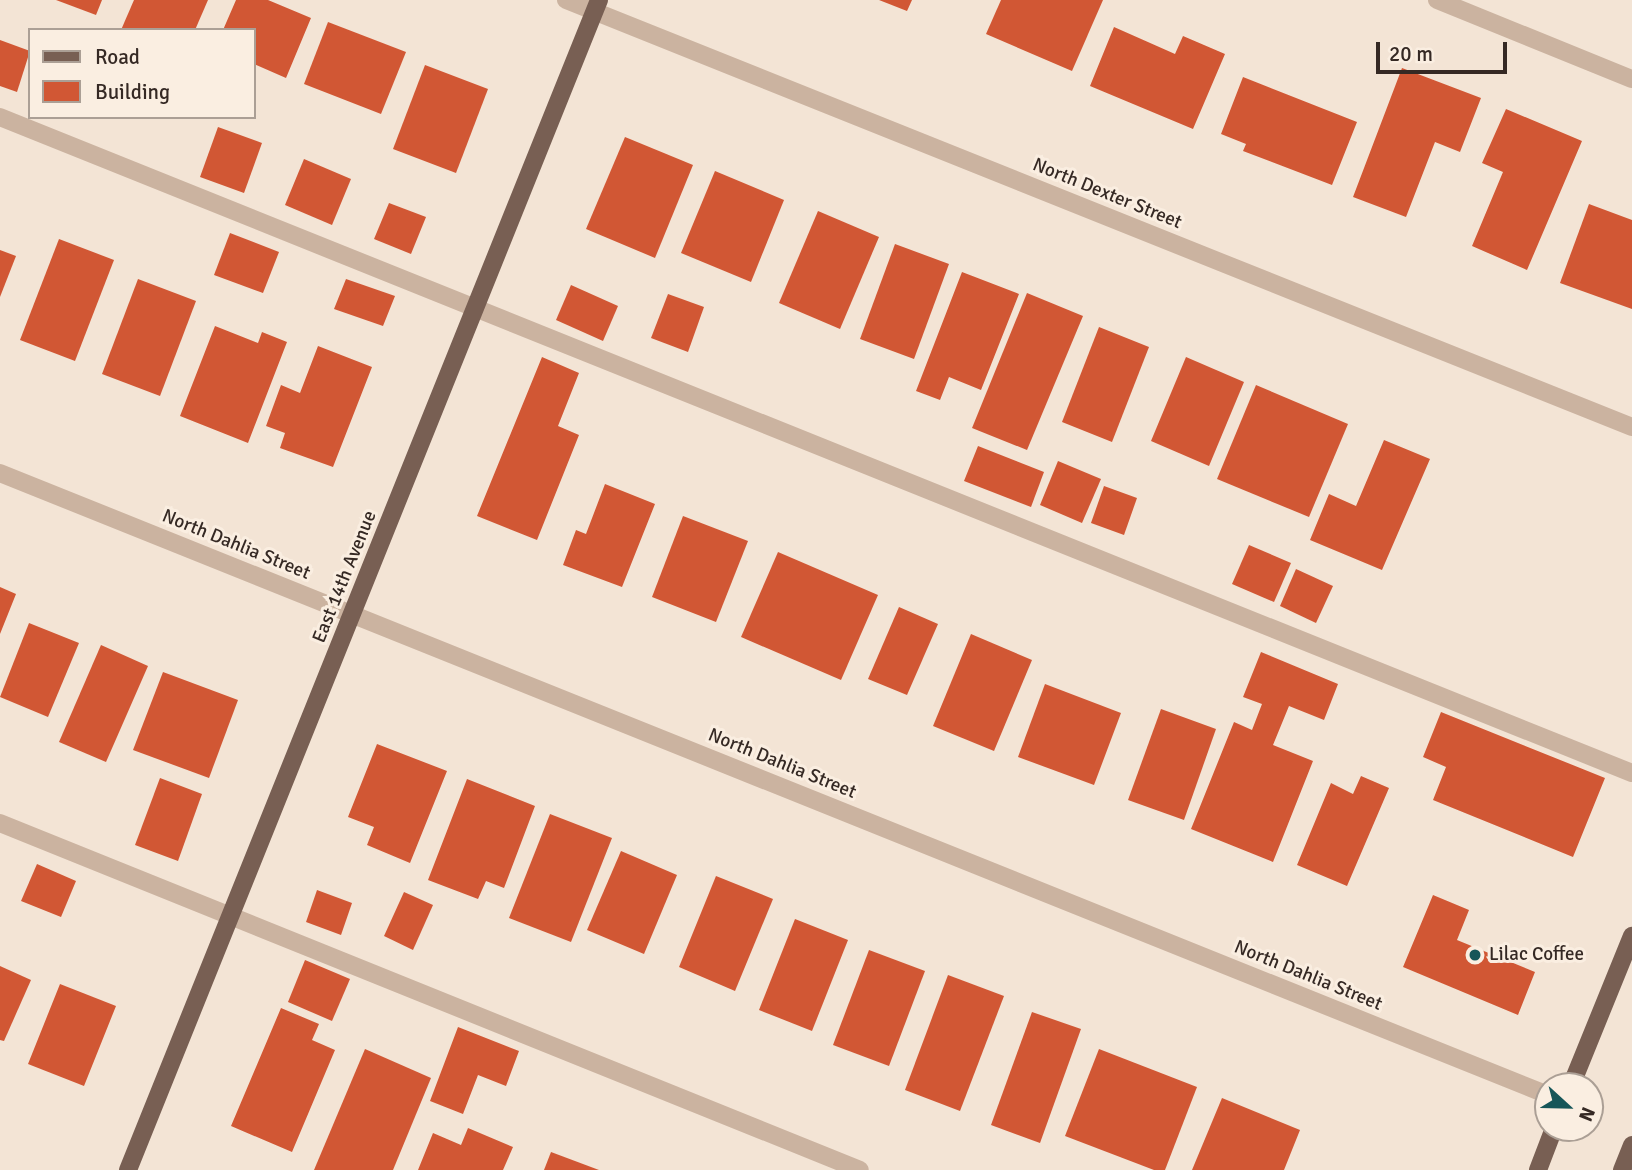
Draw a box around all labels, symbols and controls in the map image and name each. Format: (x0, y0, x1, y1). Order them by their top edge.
legend (28, 28, 256, 119)
scale bar (1380, 28, 1511, 72)
text: 20 m (1389, 41, 1433, 67)
text: Road (95, 44, 140, 70)
text: Building (95, 79, 170, 105)
street label: North Dexter Street (1029, 154, 1185, 234)
street label: North Dahlia Street (159, 505, 313, 585)
street label: East 14th Avenue (308, 508, 382, 646)
street label: North Dahlia Street (705, 724, 859, 804)
street label: North Dahlia Street (1231, 936, 1385, 1016)
place label: Lilac Coffee (1489, 944, 1584, 966)
marker: Lilac Coffee (1467, 947, 1483, 963)
north arrow (1534, 1072, 1604, 1142)
text: N (1573, 1103, 1600, 1125)

